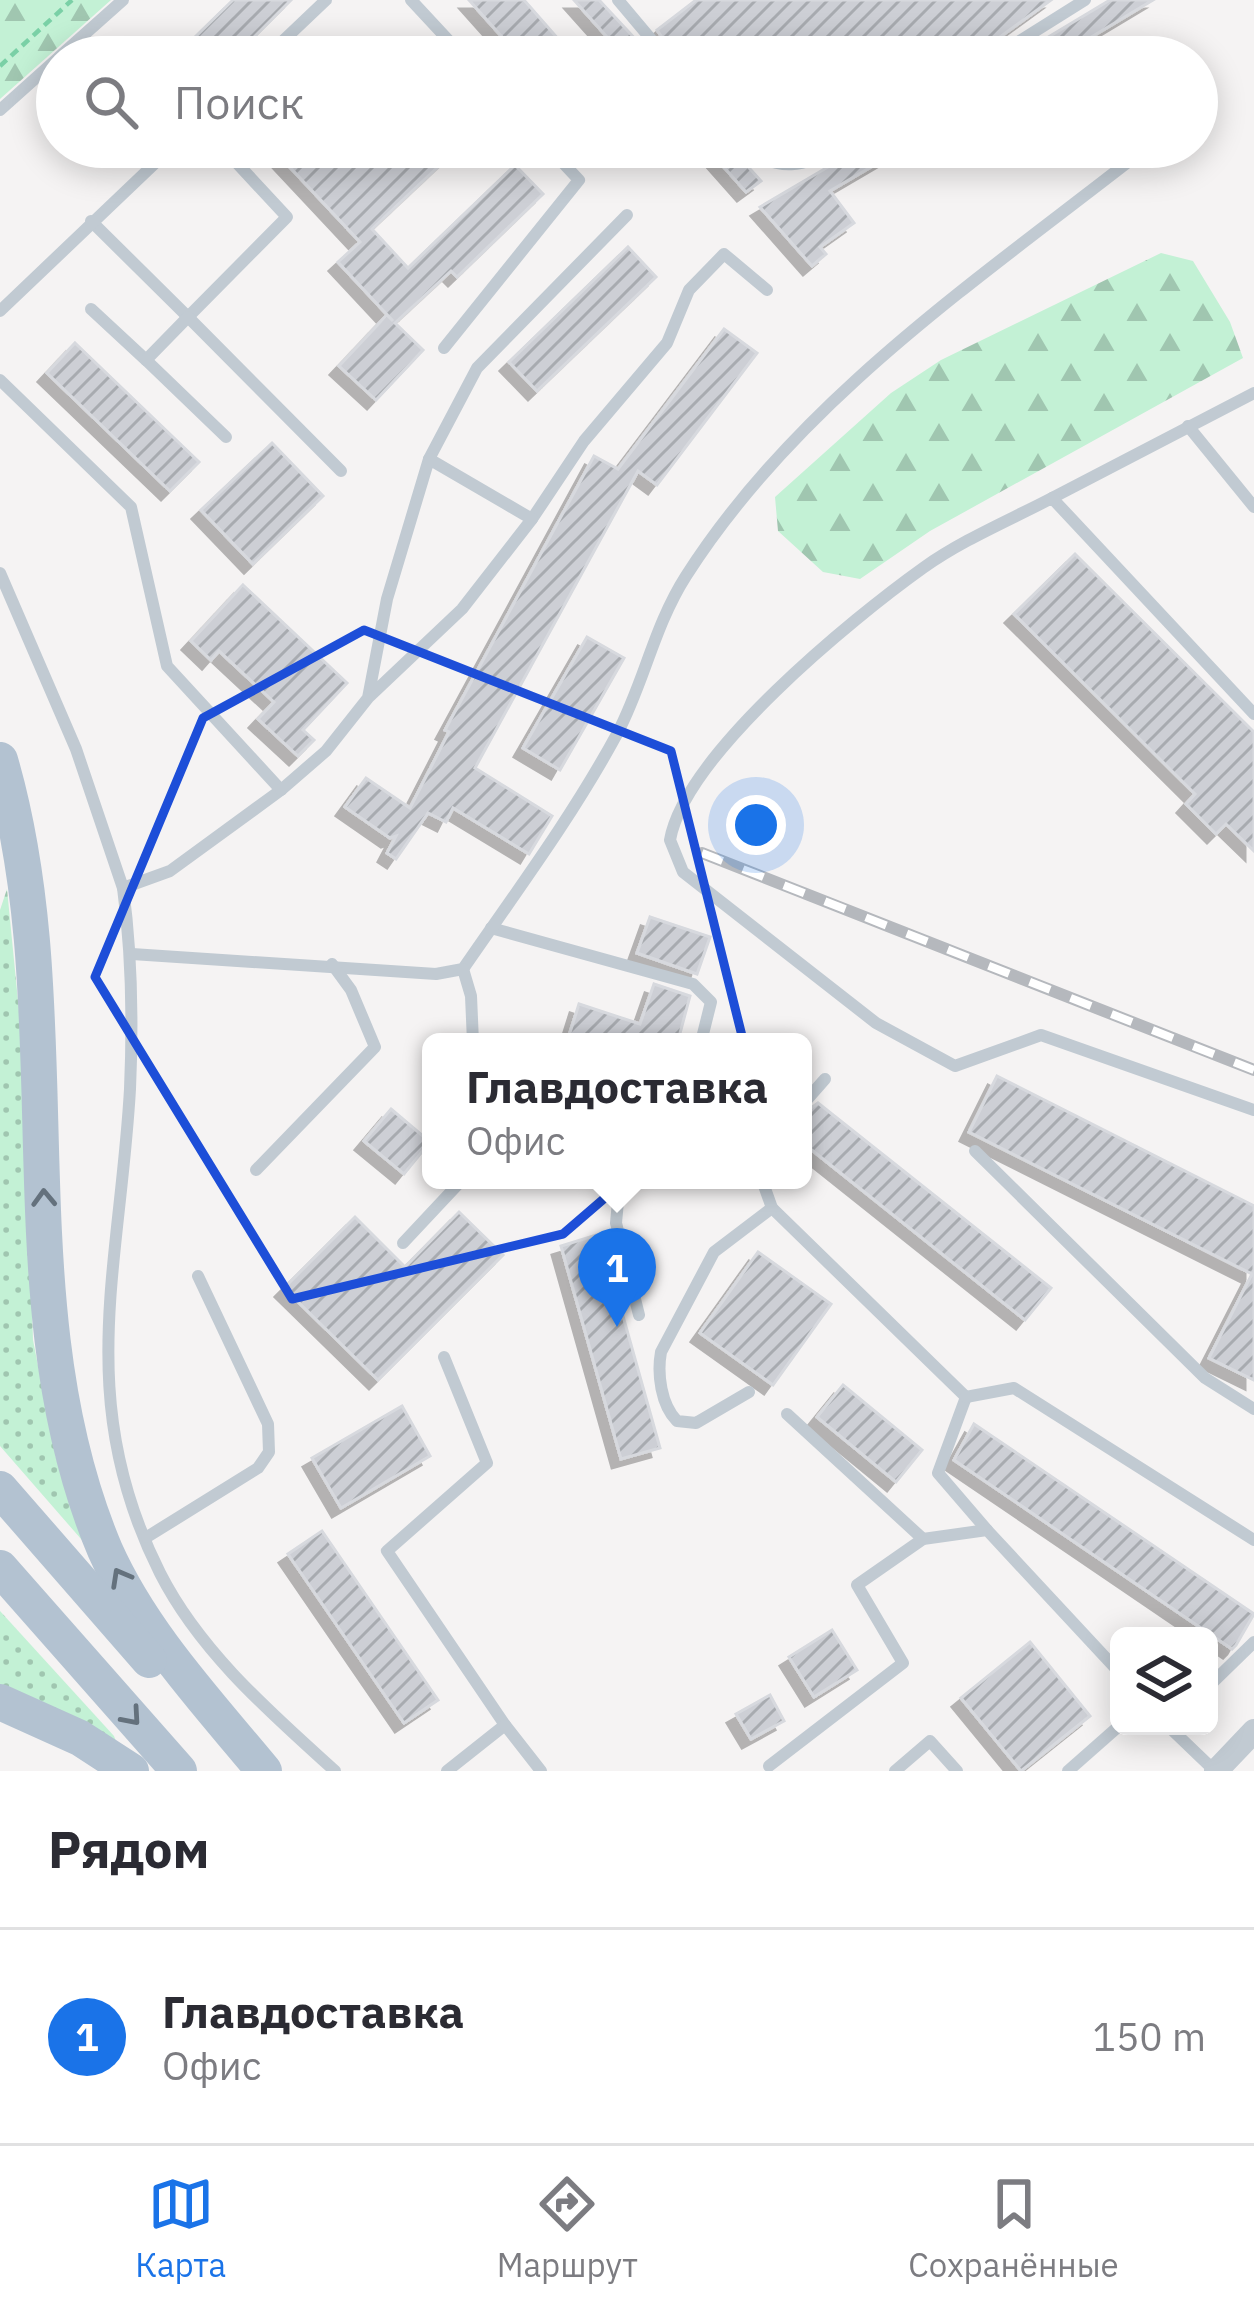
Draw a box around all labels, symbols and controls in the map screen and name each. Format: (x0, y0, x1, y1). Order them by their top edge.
search box (36, 36, 1218, 168)
icon: search (78, 69, 144, 135)
text: Поиск (174, 73, 304, 131)
your location (726, 795, 786, 855)
popup (422, 1033, 812, 1189)
text: Главдоставка (466, 1057, 768, 1115)
text: Офис (466, 1115, 565, 1166)
one-way arrow (31, 1188, 57, 1207)
pin: 1 (578, 1228, 656, 1327)
one-way arrow (111, 1568, 134, 1589)
map controls (1110, 1627, 1218, 1735)
button: layers (1110, 1627, 1218, 1735)
one-way arrow (117, 1703, 139, 1725)
text: Рядом (48, 1816, 210, 1882)
text: Главдоставка (162, 1982, 464, 2040)
text: 1 (75, 2011, 99, 2062)
text: 150 m (1093, 2011, 1206, 2062)
text: Офис (162, 2040, 261, 2091)
tab: Карта (135, 2171, 226, 2286)
tab: Маршрут (497, 2171, 638, 2286)
tab: Сохранённые (908, 2171, 1119, 2286)

